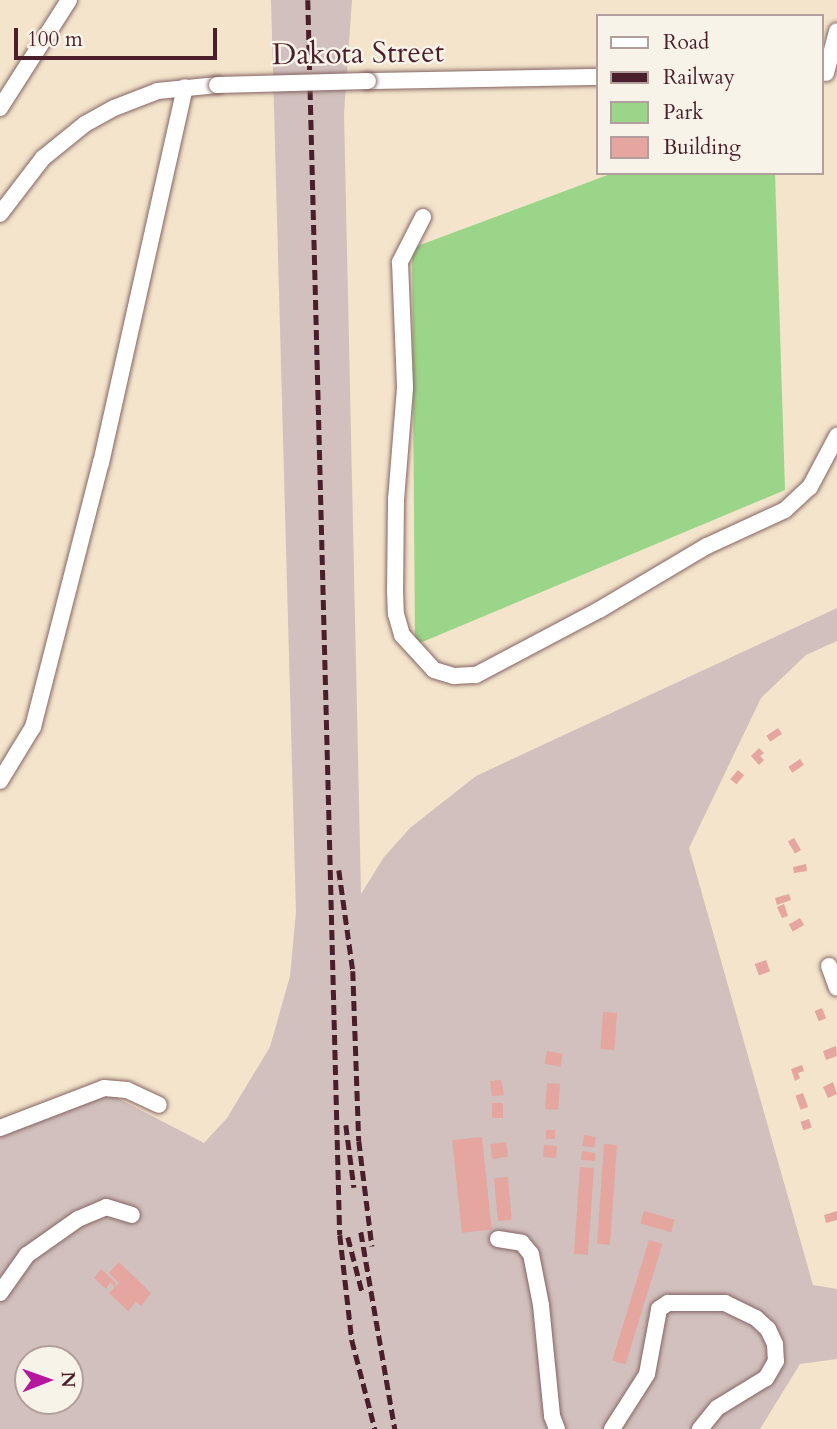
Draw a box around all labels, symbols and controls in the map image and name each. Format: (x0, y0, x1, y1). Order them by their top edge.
scale bar (18, 14, 220, 58)
legend (596, 14, 823, 175)
text: 100 m (27, 25, 83, 54)
text: Road (663, 28, 709, 57)
street label: Dakota Street (272, 34, 444, 74)
text: Railway (663, 63, 735, 92)
text: Park (663, 98, 703, 127)
text: Building (663, 133, 741, 162)
north arrow (14, 1345, 84, 1415)
text: N (55, 1371, 81, 1388)

